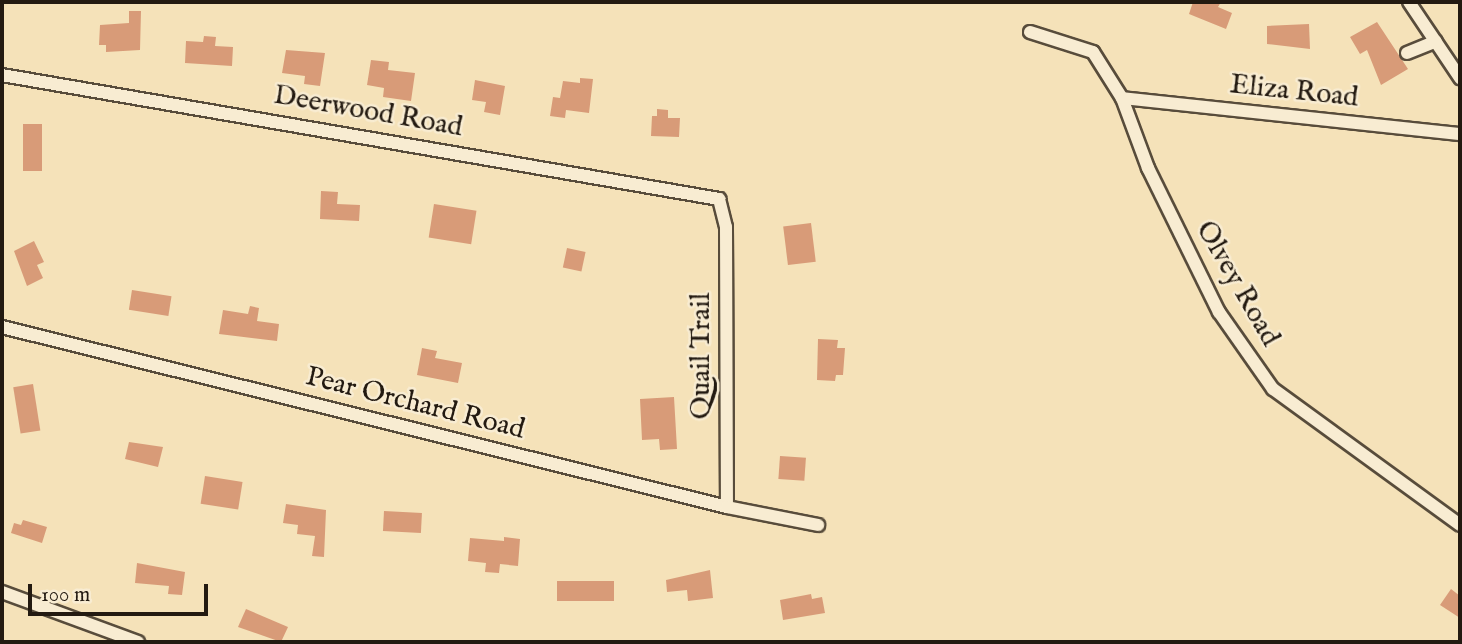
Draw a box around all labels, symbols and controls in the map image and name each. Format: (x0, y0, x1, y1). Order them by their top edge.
street label: Eliza Road (1228, 69, 1360, 115)
street label: Deerwood Road (271, 79, 465, 145)
street label: Olvey Road (1188, 215, 1286, 353)
street label: Quail Trail (685, 293, 719, 419)
street label: Pear Orchard Road (302, 361, 528, 447)
scale bar (32, 570, 212, 614)
text: 100 m (41, 582, 90, 609)

